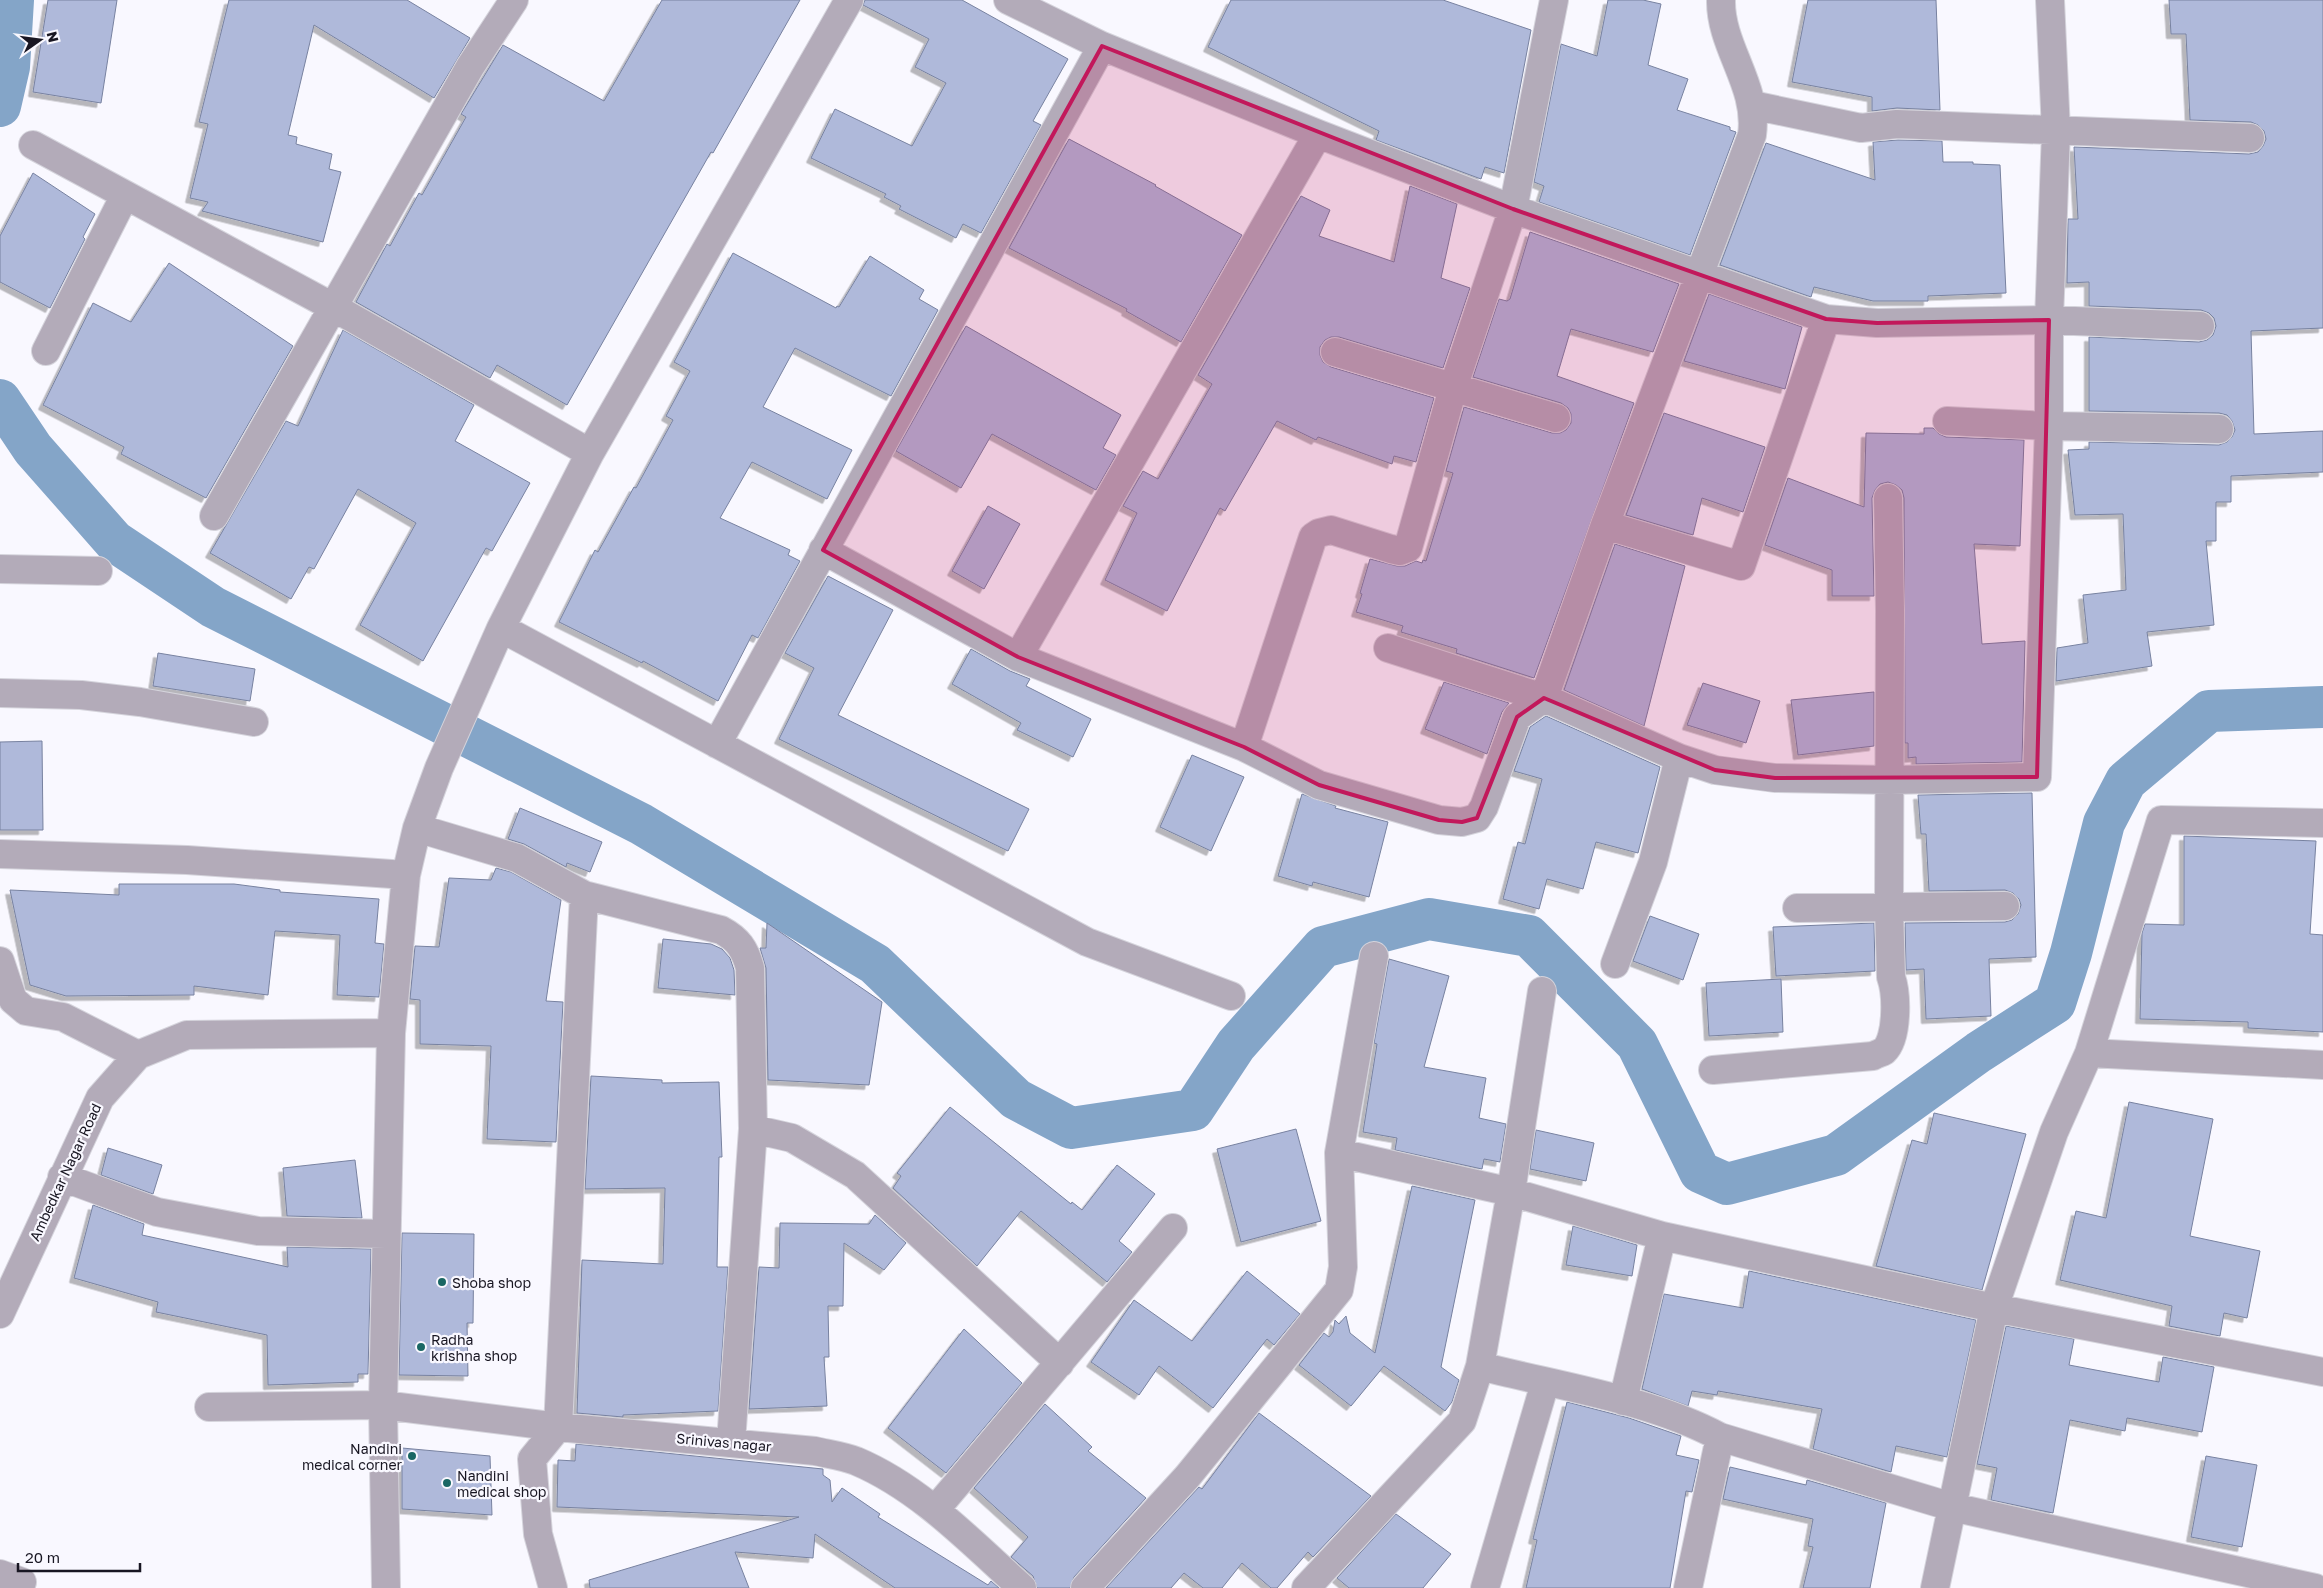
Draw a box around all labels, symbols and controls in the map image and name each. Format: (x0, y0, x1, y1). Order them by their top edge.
north arrow (15, 15, 65, 65)
text: N (44, 30, 63, 44)
street label: Ambedkar Nagar Road (26, 1100, 104, 1244)
place label: Shoba shop (452, 1274, 531, 1291)
marker: Shoba shop (436, 1276, 448, 1288)
place label: Radha krishna shop (431, 1331, 517, 1364)
marker: Radha krishna shop (415, 1341, 427, 1353)
street label: Srinivas nagar (676, 1429, 773, 1455)
place label: Nandini medical corner (302, 1440, 403, 1473)
marker: Nandini medical corner (406, 1450, 418, 1462)
place label: Nandini medical shop (457, 1467, 546, 1500)
marker: Nandini medical shop (441, 1477, 453, 1489)
scale bar (18, 1540, 140, 1572)
text: 20 m (25, 1548, 60, 1566)

